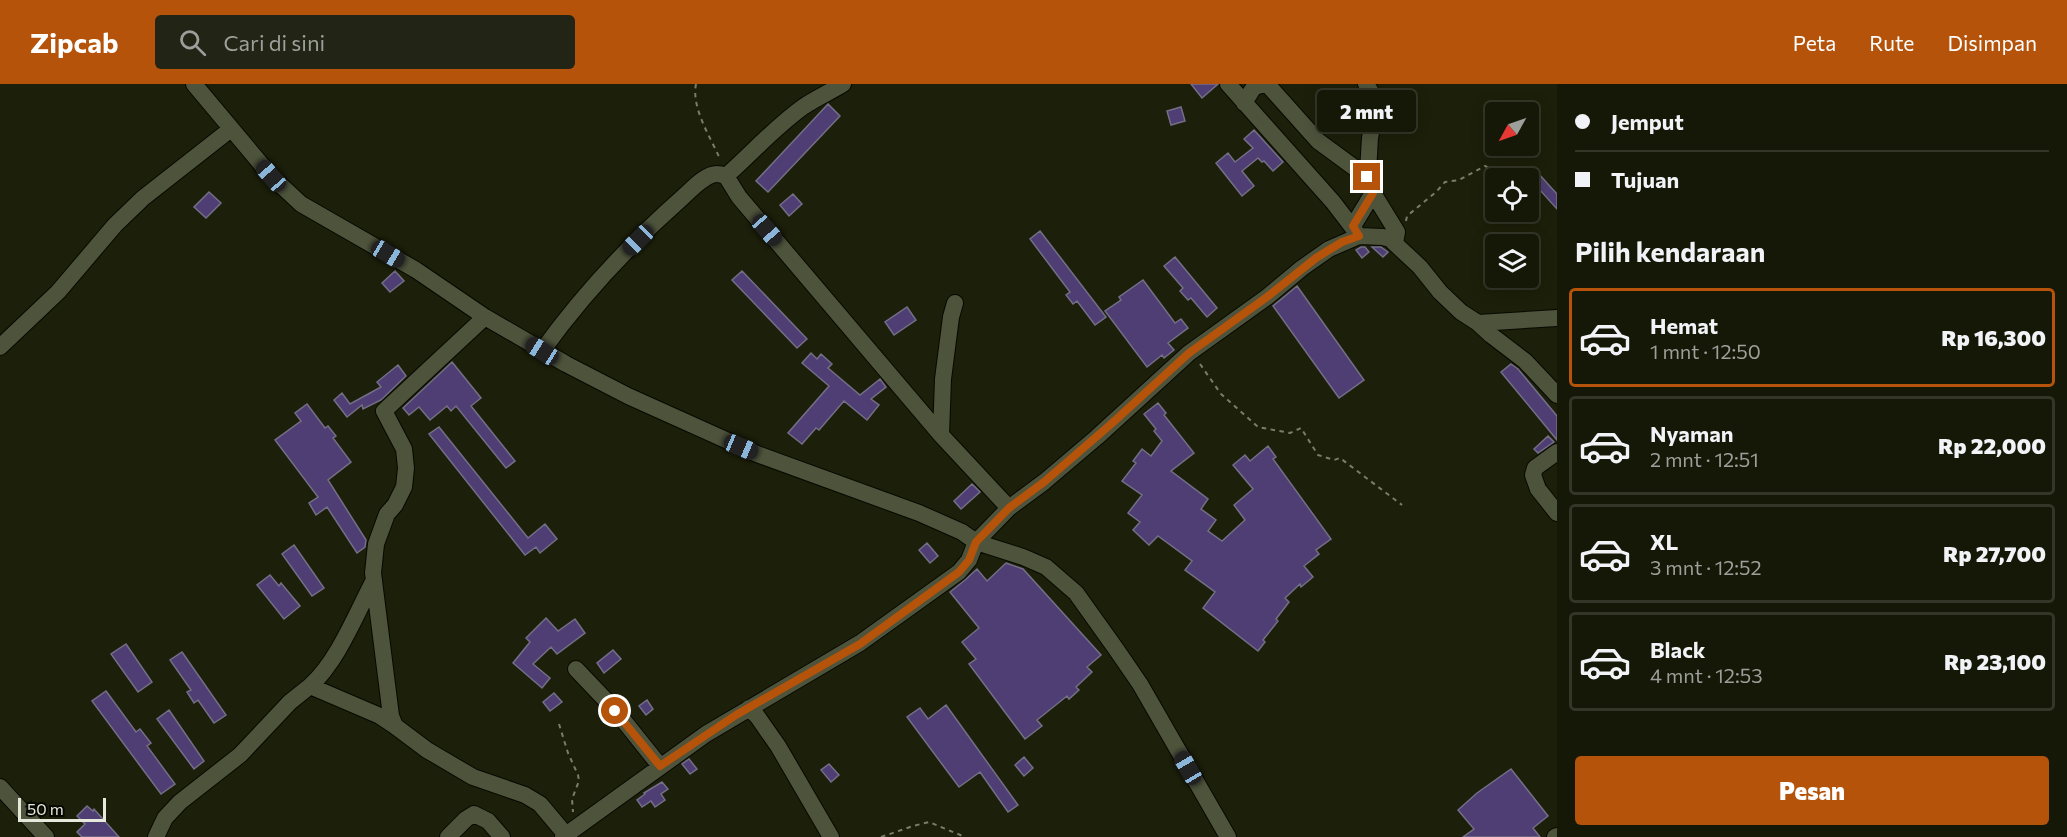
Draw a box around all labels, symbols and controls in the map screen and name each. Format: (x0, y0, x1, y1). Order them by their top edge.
search box (155, 15, 575, 69)
text: Zipcab (30, 25, 119, 59)
icon: search (176, 26, 209, 59)
text: Cari di sini (224, 29, 325, 56)
text: Peta (1793, 30, 1836, 55)
text: Rute (1869, 30, 1914, 55)
text: Disimpan (1947, 30, 2037, 55)
callout: 2 mnt (1318, 90, 1416, 132)
text: 2 mnt (1340, 99, 1393, 123)
north arrow (1485, 102, 1539, 156)
map controls (1485, 102, 1539, 288)
text: Jemput (1611, 108, 1684, 135)
car (252, 157, 290, 195)
route end (1353, 163, 1380, 190)
text: Tujuan (1611, 166, 1679, 193)
button: locate (1485, 168, 1539, 222)
car (748, 211, 786, 249)
car (619, 221, 657, 259)
button: layers (1485, 234, 1539, 288)
text: Pilih kendaraan (1575, 235, 1765, 268)
car (368, 237, 408, 271)
icon: car (1578, 311, 1632, 365)
text: Hemat (1650, 312, 1718, 339)
text: Rp 16,300 (1941, 324, 2046, 351)
car (522, 334, 562, 368)
text: 1 mnt · 12:50 (1650, 339, 1761, 363)
icon: car (1578, 419, 1632, 473)
text: Nyaman (1650, 420, 1733, 447)
car (721, 432, 761, 462)
text: Rp 22,000 (1938, 432, 2046, 459)
text: 2 mnt · 12:51 (1650, 447, 1759, 471)
icon: car (1578, 527, 1632, 581)
text: XL (1650, 528, 1678, 555)
text: Rp 27,700 (1943, 540, 2046, 567)
text: 3 mnt · 12:52 (1650, 555, 1762, 579)
icon: car (1578, 635, 1632, 689)
text: Black (1650, 636, 1705, 663)
text: Rp 23,100 (1944, 648, 2046, 675)
text: 4 mnt · 12:53 (1650, 663, 1763, 687)
route start (601, 697, 628, 724)
car (1171, 748, 1205, 788)
button: Pesan (1575, 756, 2049, 825)
scale bar (18, 795, 106, 822)
text: 50 m (27, 799, 64, 818)

